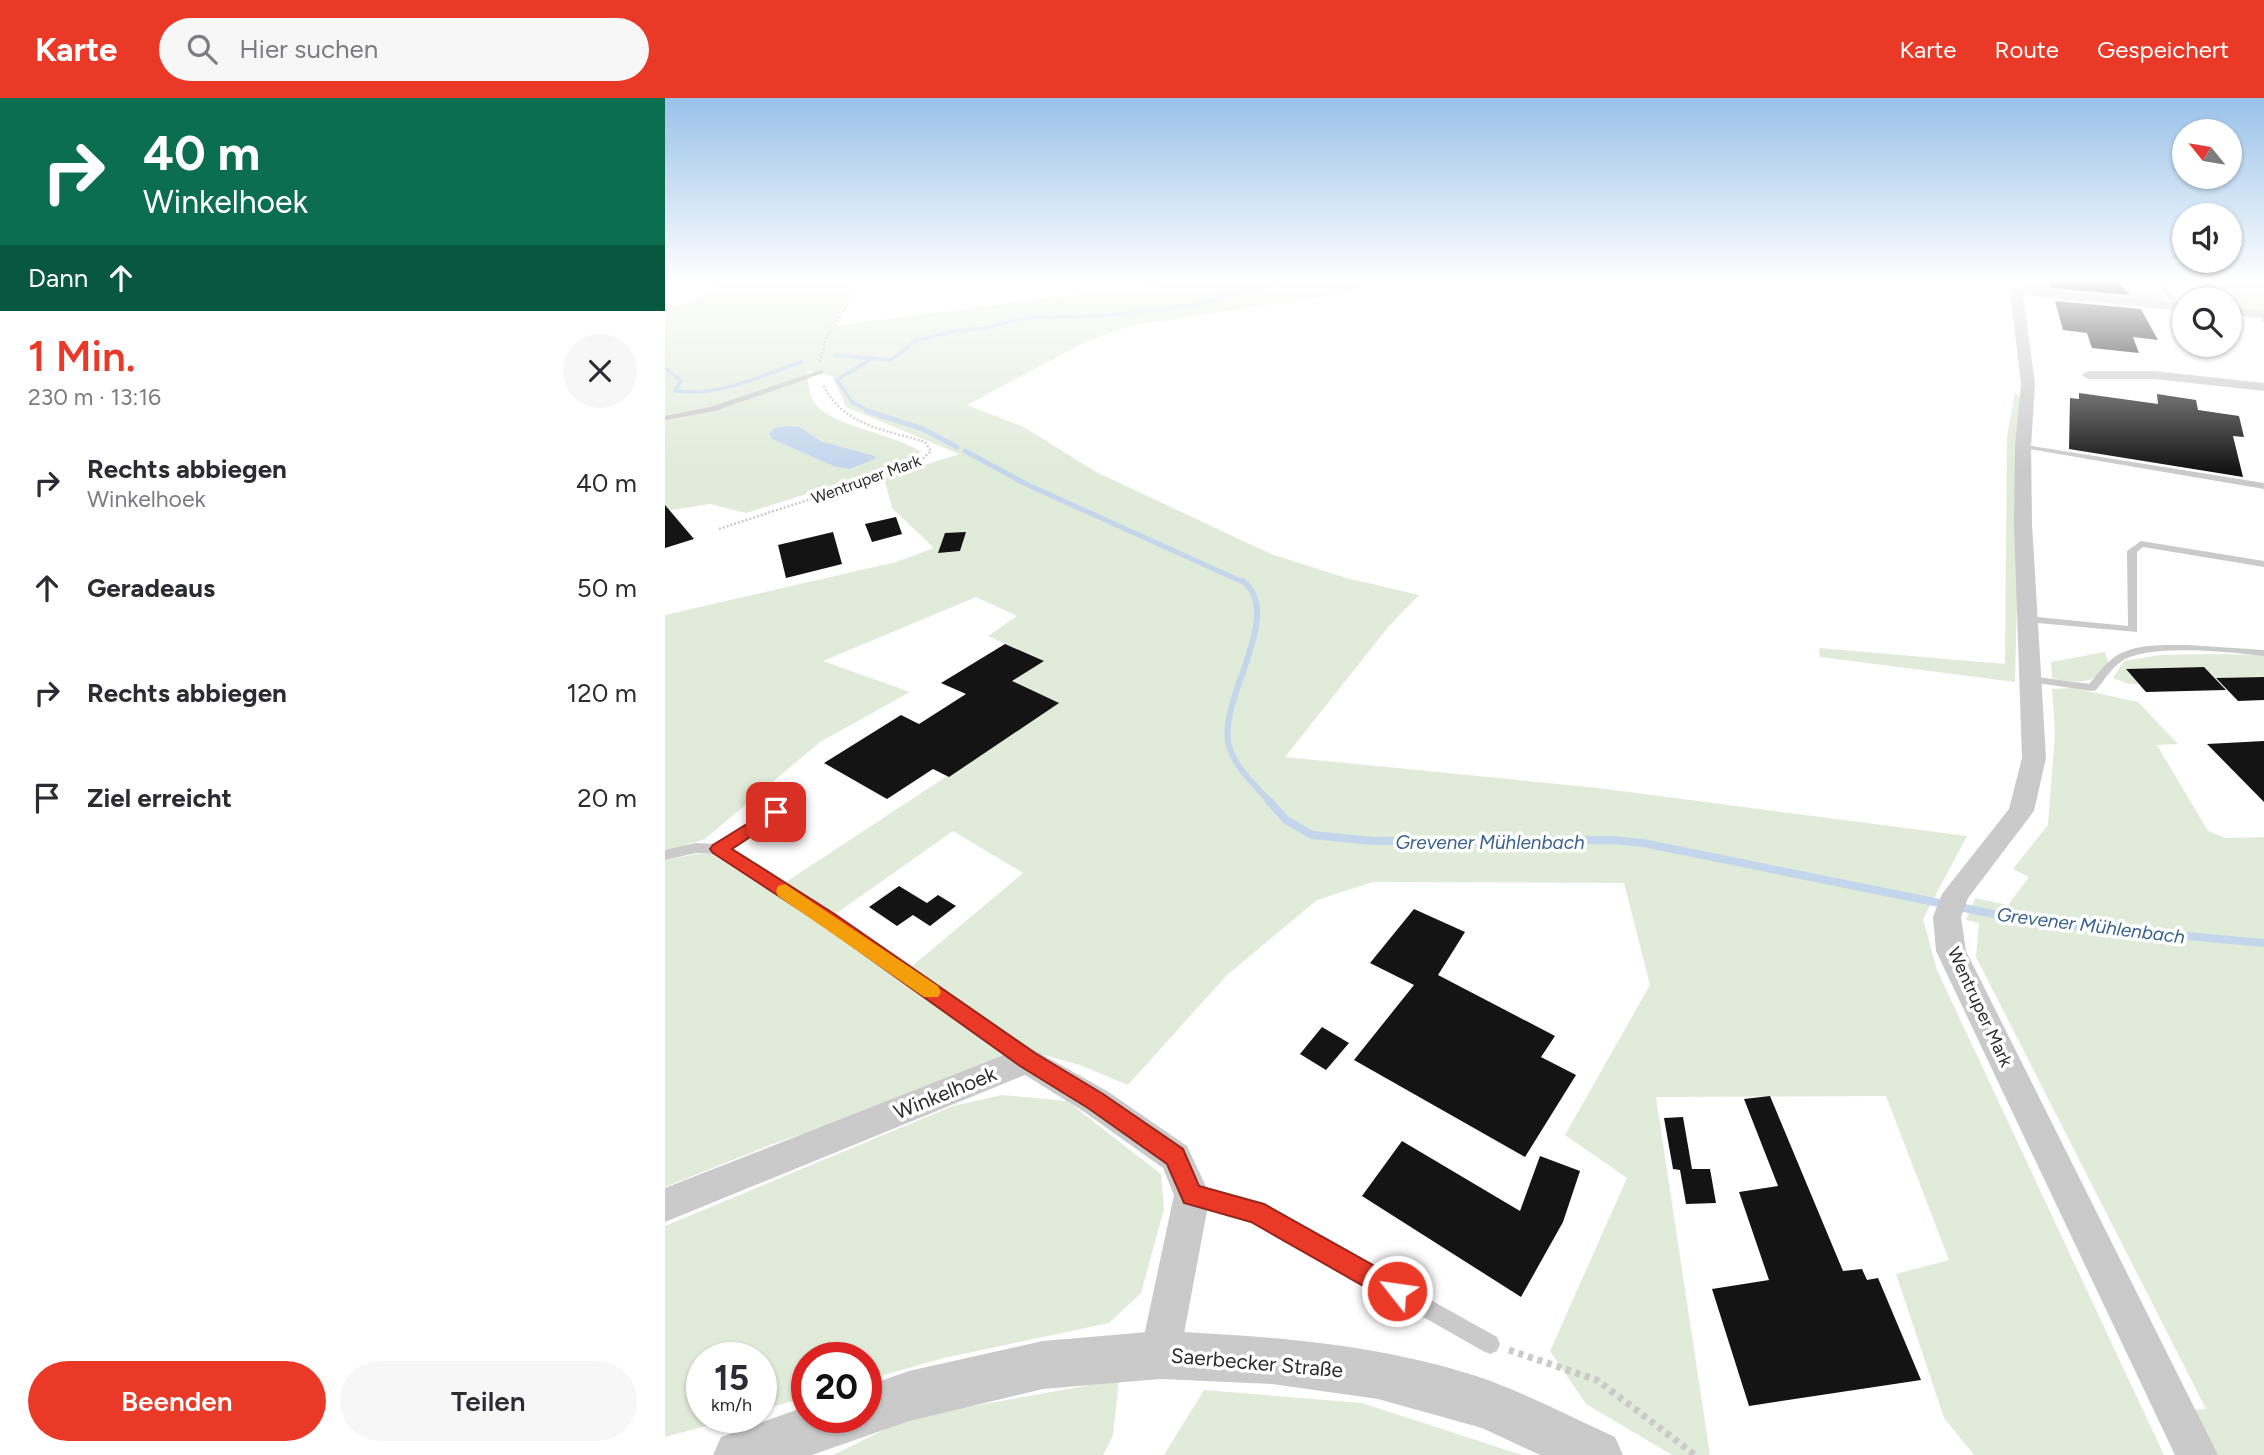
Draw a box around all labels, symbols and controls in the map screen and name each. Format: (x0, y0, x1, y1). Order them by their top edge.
search box (159, 18, 649, 81)
text: Karte (35, 30, 117, 69)
icon: search (183, 30, 221, 68)
text: Hier suchen (239, 33, 378, 65)
text: Karte (1900, 35, 1956, 64)
text: Route (1994, 35, 2059, 64)
text: Gespeichert (2097, 35, 2229, 64)
north arrow (2172, 119, 2242, 189)
map controls (2172, 119, 2242, 357)
text: 40 m (143, 123, 260, 182)
icon: right (28, 126, 119, 217)
text: Winkelhoek (143, 183, 308, 221)
button: sound (2172, 203, 2242, 273)
icon: ahead (102, 259, 140, 297)
text: Dann (28, 262, 88, 294)
button: search (2172, 287, 2242, 357)
text: 1 Min. (28, 331, 135, 382)
button: close (563, 334, 637, 408)
text: 230 m · 13:16 (28, 383, 161, 411)
street label: Wentruper Mark (809, 451, 924, 508)
text: Rechts abbiegen (87, 453, 287, 485)
icon: right (28, 464, 66, 502)
text: 40 m (576, 467, 637, 499)
text: Winkelhoek (87, 485, 206, 513)
icon: ahead (28, 569, 66, 607)
text: Geradeaus (87, 572, 215, 604)
text: 50 m (577, 572, 637, 604)
icon: right (28, 674, 66, 712)
text: Rechts abbiegen (87, 677, 287, 709)
text: 120 m (567, 677, 637, 709)
icon: arrive (28, 779, 66, 817)
text: Ziel erreicht (87, 782, 232, 814)
text: 20 m (577, 782, 637, 814)
pin (746, 782, 806, 842)
icon: arrive (757, 793, 795, 831)
water label: Grevener Mühlenbach (1395, 831, 1585, 854)
water label: Grevener Mühlenbach (1996, 903, 2187, 948)
street label: Wentruper Mark (1943, 944, 2017, 1071)
street label: Winkelhoek (890, 1060, 1000, 1124)
position arrow (1360, 1254, 1434, 1328)
speed limit sign: 20 (791, 1342, 882, 1433)
street label: Saerbecker Straße (1170, 1343, 1344, 1382)
text: 15 (714, 1357, 749, 1399)
button: Beenden (28, 1361, 326, 1441)
button: Teilen (340, 1361, 637, 1441)
text: km/h (711, 1394, 752, 1416)

